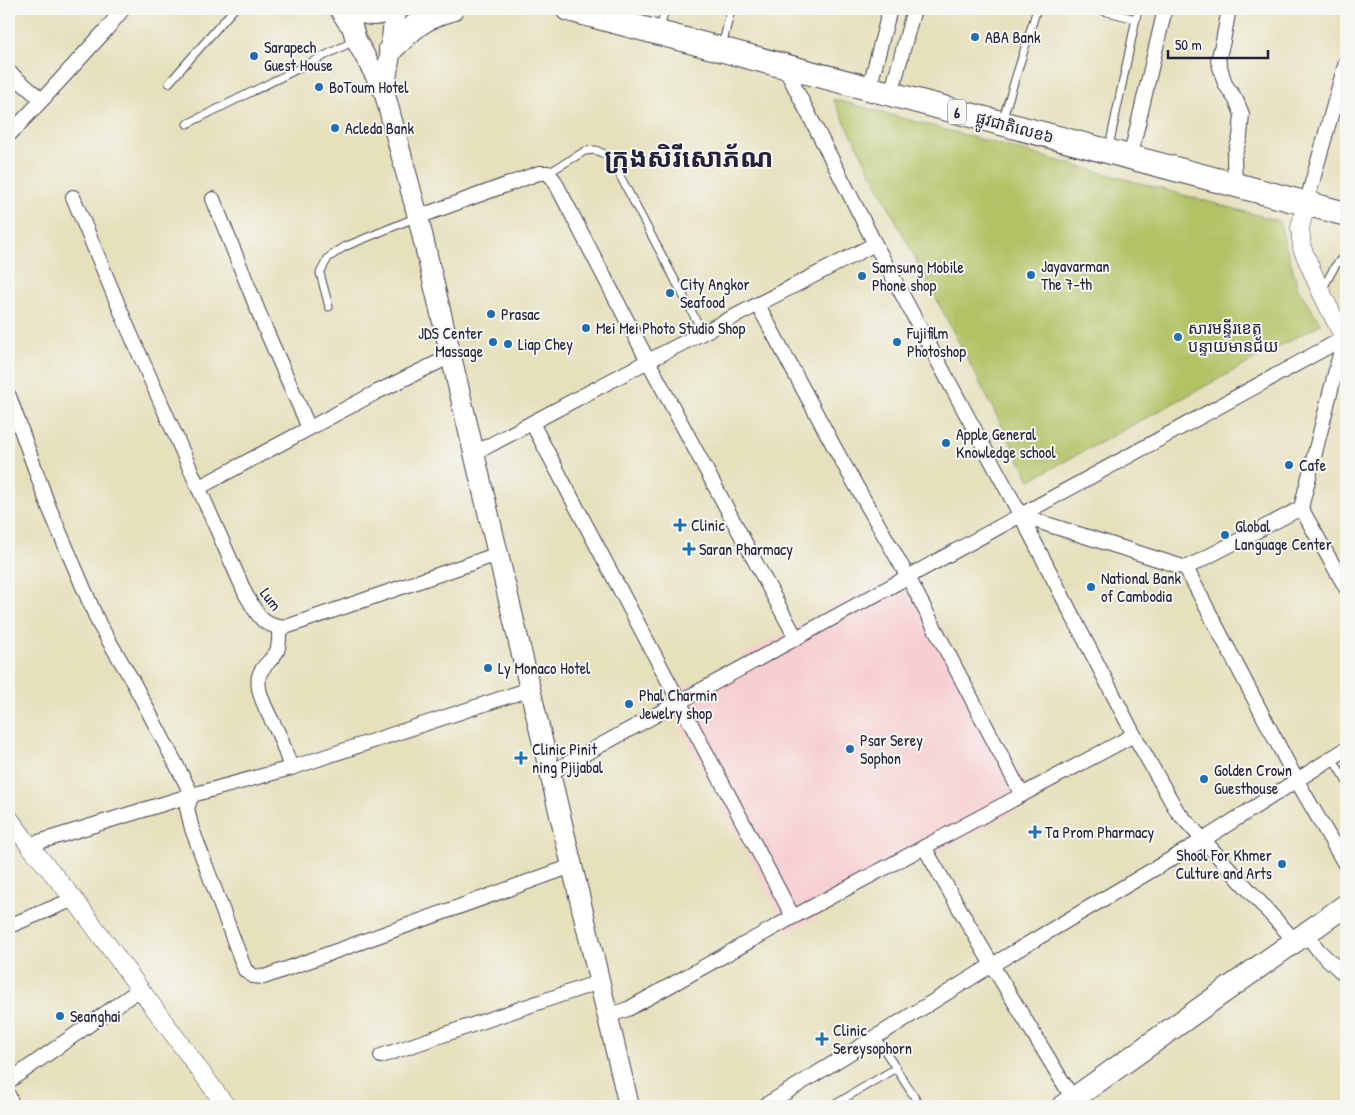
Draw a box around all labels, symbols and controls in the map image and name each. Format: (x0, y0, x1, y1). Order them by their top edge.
place label: ABA Bank (985, 26, 1041, 48)
scale bar (1168, 28, 1268, 60)
marker: ABA Bank (969, 31, 981, 43)
text: 50 m (1175, 34, 1202, 55)
place label: Sarapech Guest House (264, 36, 333, 76)
marker: Sarapech Guest House (248, 50, 260, 62)
place label: BoToum Hotel (329, 76, 409, 98)
marker: BoToum Hotel (313, 81, 325, 93)
road number: 6 (948, 100, 966, 124)
street label: ផ្លូវជាតិលេខ៦ (973, 106, 1057, 152)
place label: Acleda Bank (345, 117, 414, 139)
marker: Acleda Bank (329, 122, 341, 134)
district label: ក្រុងសិរីសោភ័ណ (604, 140, 774, 175)
place label: Jayavarman The 7-th (1041, 255, 1109, 295)
place label: Samsung Mobile Phone shop (872, 256, 964, 296)
marker: Jayavarman The 7-th (1025, 269, 1037, 281)
marker: Samsung Mobile Phone shop (856, 270, 868, 282)
place label: City Angkor Seafood (680, 273, 750, 313)
marker: City Angkor Seafood (664, 287, 676, 299)
place label: Prasac (501, 303, 541, 325)
marker: Prasac (485, 308, 497, 320)
place label: Mei Mei Photo Studio Shop (596, 317, 746, 339)
place label: សារមន្ទីរខេត្ត បន្ទាយមានជ័យ (1188, 317, 1279, 357)
place label: JDS Center Massage (418, 322, 484, 362)
marker: Mei Mei Photo Studio Shop (580, 322, 592, 334)
place label: Fujifilm Photoshop (906, 322, 966, 362)
marker: សារមន្ទីរខេត្ត បន្ទាយមានជ័យ (1172, 331, 1184, 343)
place label: Liap Chey (518, 333, 573, 355)
marker: JDS Center Massage (487, 336, 499, 348)
marker: Fujifilm Photoshop (891, 336, 903, 348)
marker: Liap Chey (502, 338, 514, 350)
place label: Apple General Knowledge school (956, 423, 1056, 463)
marker: Apple General Knowledge school (940, 437, 952, 449)
place label: Cafe (1299, 454, 1327, 476)
marker: Cafe (1283, 459, 1295, 471)
place label: Clinic (691, 514, 725, 536)
place label: Global Language Center (1235, 515, 1332, 555)
marker: Clinic (673, 518, 687, 532)
marker: Global Language Center (1219, 529, 1231, 541)
place label: Saran Pharmacy (699, 538, 793, 560)
marker: Saran Pharmacy (683, 543, 695, 555)
place label: National Bank of Cambodia (1101, 567, 1181, 607)
marker: National Bank of Cambodia (1085, 581, 1097, 593)
street label: Lum (255, 583, 287, 615)
place label: Ly Monaco Hotel (498, 657, 591, 679)
marker: Ly Monaco Hotel (482, 662, 494, 674)
place label: Phal Charmin Jewelry shop (639, 684, 717, 724)
marker: Phal Charmin Jewelry shop (623, 698, 635, 710)
place label: Psar Serey Sophon (860, 729, 923, 769)
place label: Clinic Pinit ning Pjijabal (532, 738, 604, 778)
marker: Psar Serey Sophon (844, 743, 856, 755)
marker: Clinic Pinit ning Pjijabal (514, 751, 528, 765)
place label: Golden Crown Guesthouse (1214, 759, 1292, 799)
marker: Golden Crown Guesthouse (1198, 773, 1210, 785)
place label: Ta Prom Pharmacy (1045, 821, 1155, 843)
marker: Ta Prom Pharmacy (1029, 826, 1041, 838)
place label: Shool For Khmer Culture and Arts (1175, 844, 1272, 884)
marker: Shool For Khmer Culture and Arts (1276, 858, 1288, 870)
place label: Seanghai (70, 1005, 121, 1027)
marker: Seanghai (54, 1010, 66, 1022)
place label: Clinic Sereysophorn (833, 1019, 912, 1059)
marker: Clinic Sereysophorn (815, 1032, 829, 1046)

